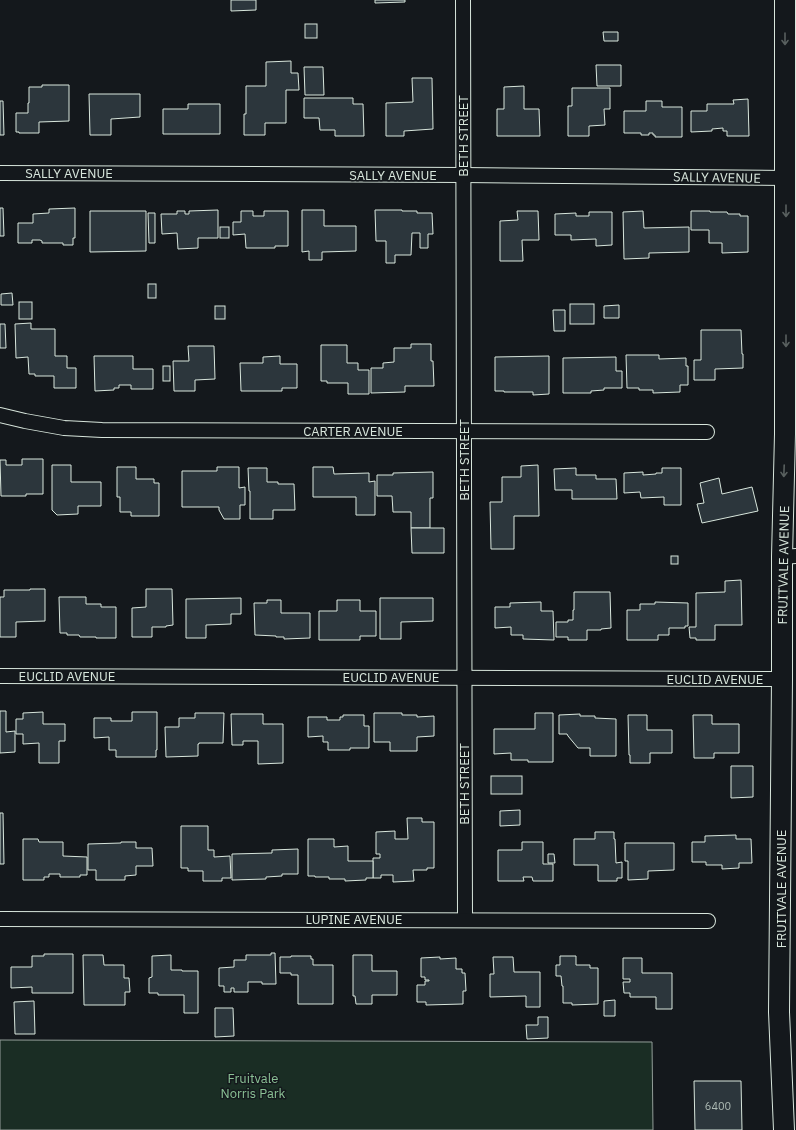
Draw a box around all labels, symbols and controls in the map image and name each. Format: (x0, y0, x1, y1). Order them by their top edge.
one-way arrow (781, 32, 789, 45)
street label: BETH STREET (455, 95, 472, 177)
street label: SALLY AVENUE (25, 165, 113, 182)
street label: SALLY AVENUE (349, 167, 437, 184)
street label: SALLY AVENUE (673, 168, 761, 187)
one-way arrow (782, 204, 790, 217)
one-way arrow (782, 334, 790, 347)
street label: BETH STREET (456, 419, 473, 501)
street label: CARTER AVENUE (303, 423, 403, 440)
one-way arrow (780, 464, 788, 477)
street label: FRUITVALE AVENUE (774, 506, 793, 624)
street label: EUCLID AVENUE (19, 668, 115, 685)
street label: EUCLID AVENUE (343, 669, 439, 686)
street label: EUCLID AVENUE (667, 671, 763, 688)
street label: BETH STREET (456, 743, 473, 825)
street label: FRUITVALE AVENUE (773, 830, 790, 948)
street label: LUPINE AVENUE (306, 911, 402, 928)
park label: Fruitvale Norris Park (221, 1070, 286, 1102)
house number: 6400 (705, 1099, 731, 1113)

